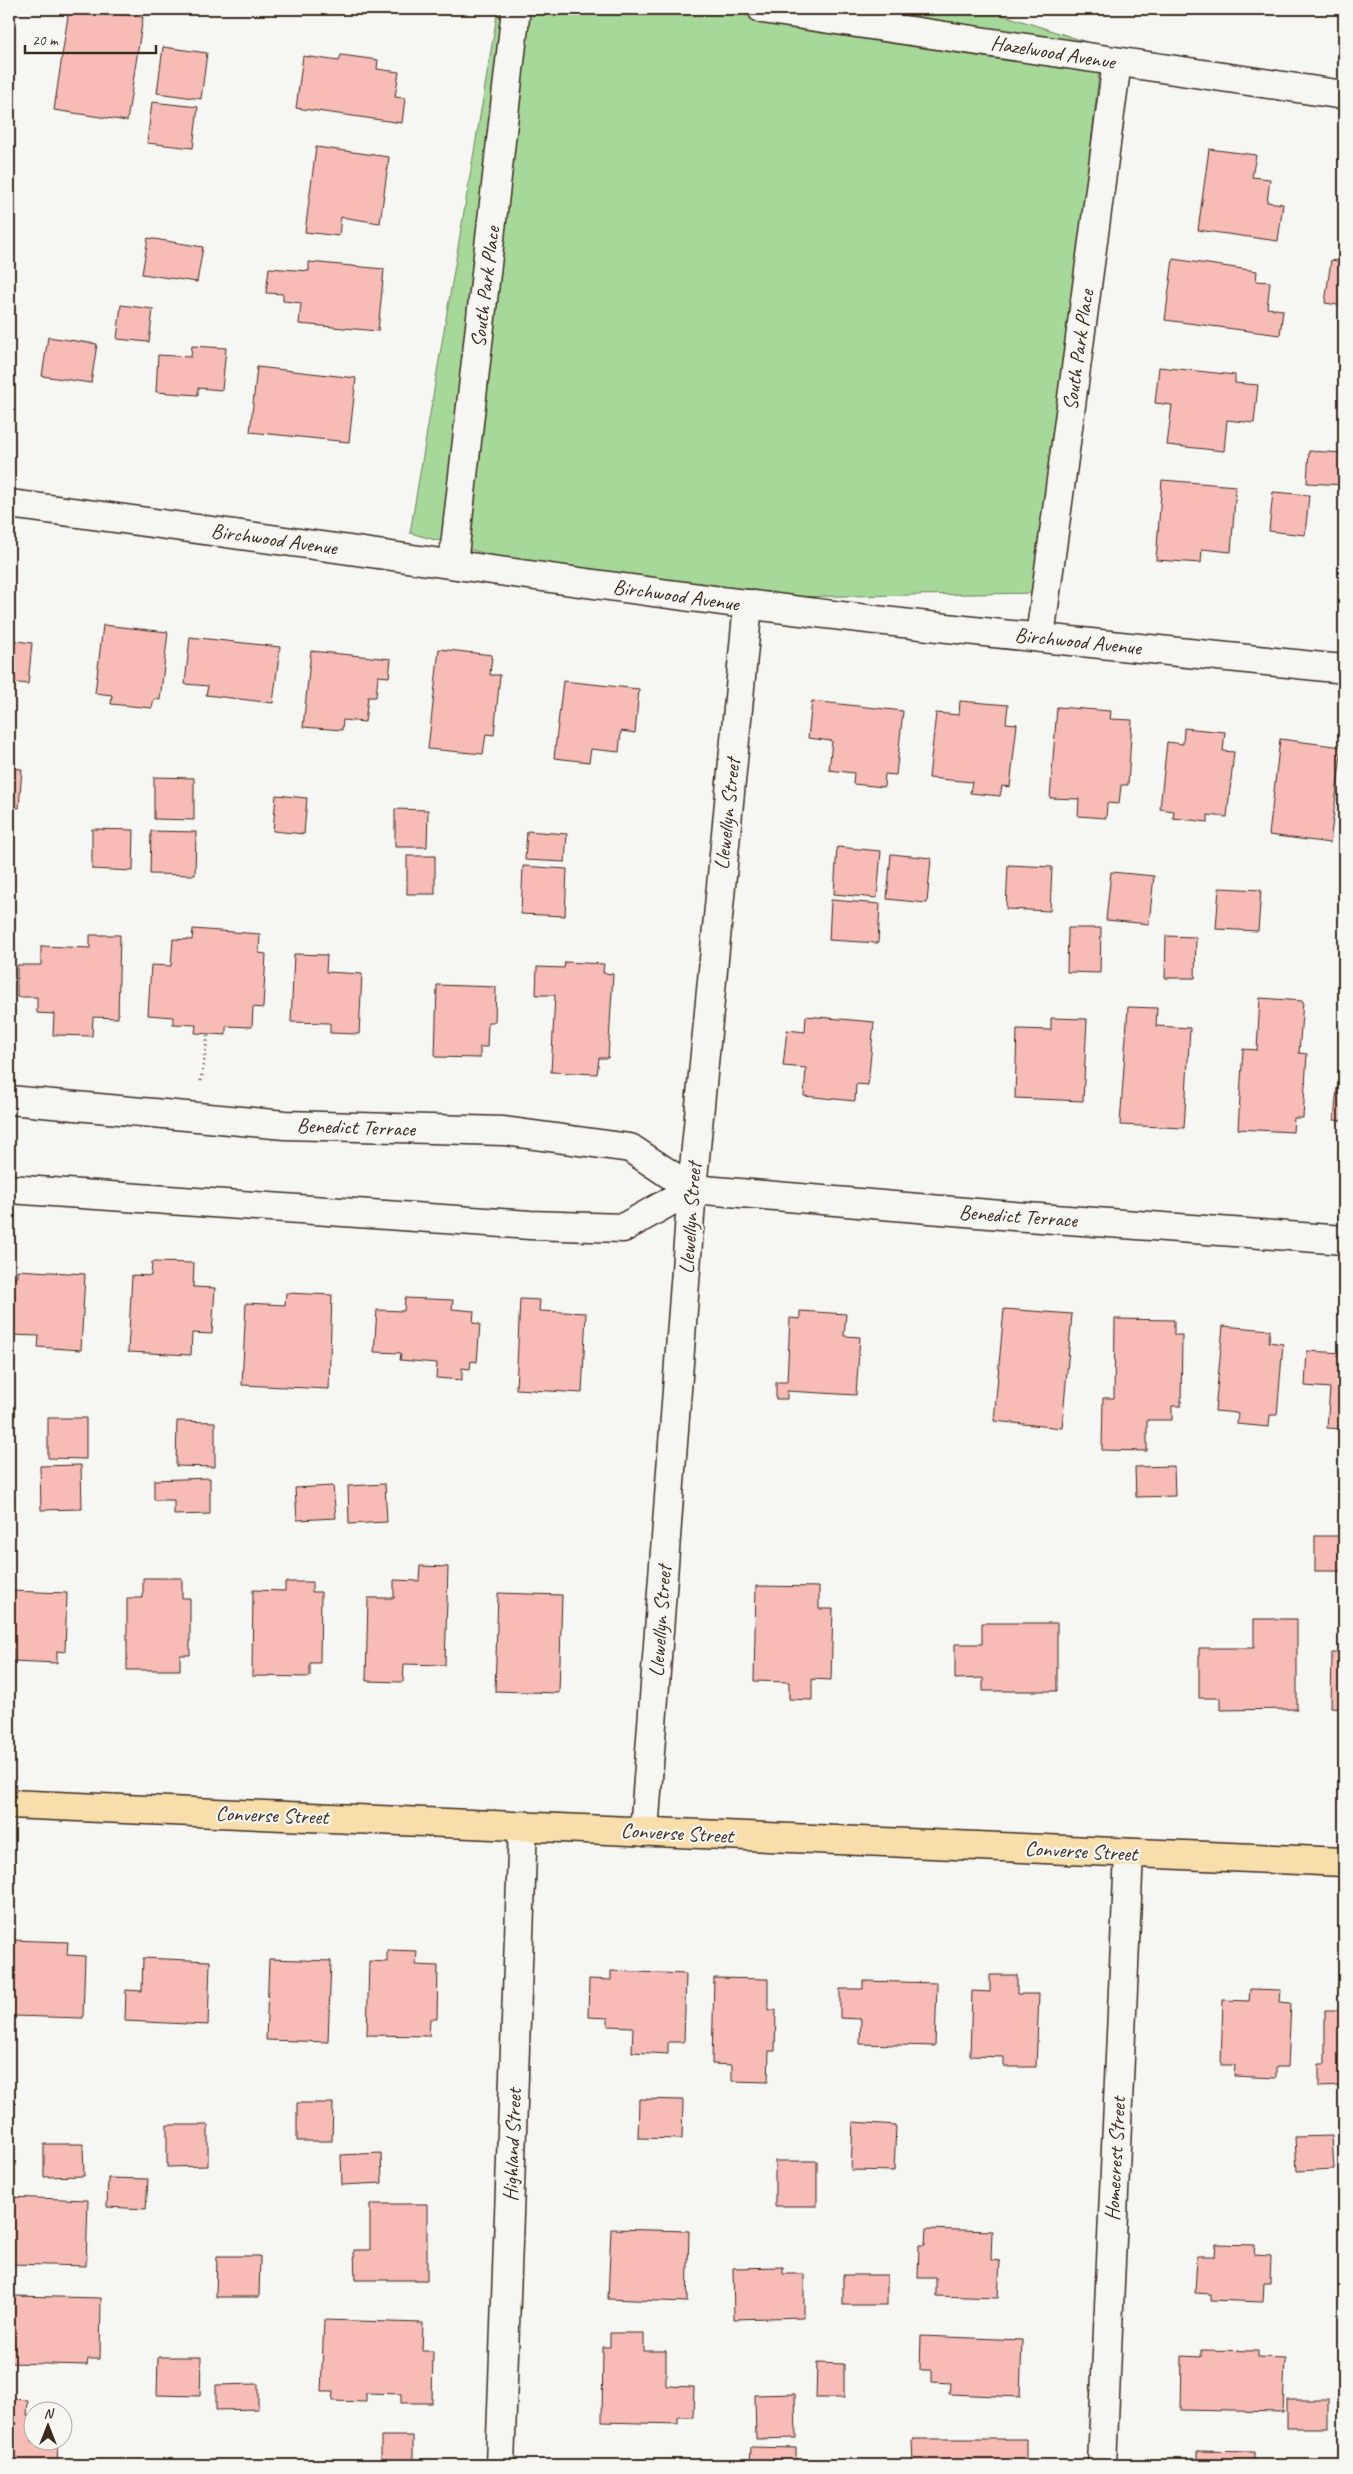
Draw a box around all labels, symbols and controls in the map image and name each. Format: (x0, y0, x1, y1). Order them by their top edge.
scale bar (25, 22, 156, 54)
street label: Hazelwood Avenue (989, 29, 1119, 75)
text: 20 m (32, 31, 59, 50)
street label: South Park Place (465, 224, 505, 349)
street label: South Park Place (1057, 287, 1100, 412)
street label: Birchwood Avenue (209, 517, 340, 561)
street label: Birchwood Avenue (611, 573, 742, 617)
street label: Birchwood Avenue (1014, 621, 1144, 661)
street label: Llewellyn Street (708, 754, 746, 871)
street label: Benedict Terrace (296, 1112, 417, 1142)
street label: Llewellyn Street (673, 1158, 707, 1275)
street label: Benedict Terrace (958, 1199, 1079, 1233)
street label: Llewellyn Street (643, 1561, 677, 1678)
street label: Converse Street (215, 1800, 331, 1830)
street label: Converse Street (620, 1817, 736, 1849)
street label: Converse Street (1024, 1835, 1140, 1867)
street label: Highland Street (497, 2086, 527, 2202)
street label: Homecrest Street (1099, 2094, 1131, 2222)
north arrow (22, 2402, 72, 2452)
text: N (44, 2405, 55, 2422)

